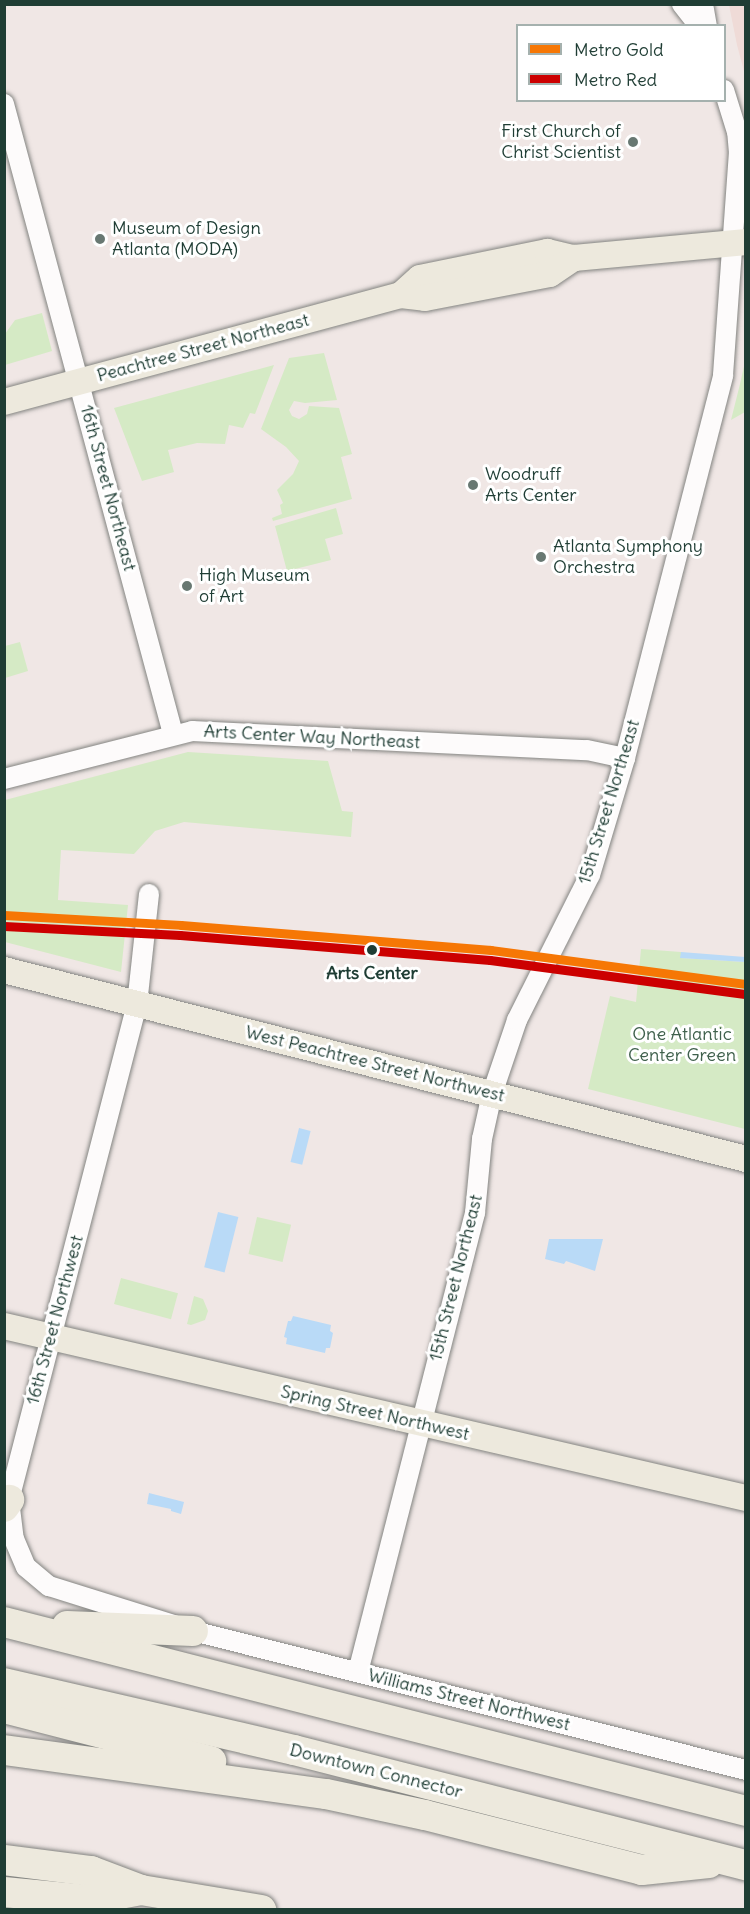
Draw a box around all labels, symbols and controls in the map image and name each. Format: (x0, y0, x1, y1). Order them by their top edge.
legend (516, 24, 726, 102)
text: Metro Gold (574, 38, 664, 61)
text: Metro Red (574, 68, 657, 91)
place label: First Church of Christ Scientist (501, 121, 621, 164)
marker: First Church of Christ Scientist (626, 135, 640, 149)
place label: Museum of Design Atlanta (MODA) (112, 218, 261, 260)
marker: Museum of Design Atlanta (MODA) (93, 232, 107, 246)
street label: Peachtree Street Northeast (95, 309, 311, 387)
street label: 16th Street Northeast (75, 403, 141, 573)
place label: Woodruff Arts Center (485, 464, 577, 506)
marker: Woodruff Arts Center (466, 478, 480, 492)
place label: Atlanta Symphony Orchestra (553, 536, 703, 578)
marker: Atlanta Symphony Orchestra (534, 550, 548, 564)
place label: High Museum of Art (199, 565, 310, 608)
marker: High Museum of Art (180, 579, 194, 593)
street label: 15th Street Northeast (574, 717, 644, 887)
street label: Arts Center Way Northeast (203, 721, 421, 753)
marker: Arts Center (362, 940, 382, 960)
place label: Arts Center (326, 962, 418, 984)
street label: West Peachtree Street Northwest (243, 1021, 507, 1107)
park label: One Atlantic Center Green (628, 1024, 736, 1066)
street label: 15th Street Northeast (425, 1192, 487, 1364)
street label: 16th Street Northwest (22, 1233, 88, 1407)
street label: Spring Street Northwest (279, 1381, 471, 1445)
street label: Williams Street Northwest (366, 1664, 572, 1736)
street label: Downtown Connector (287, 1739, 465, 1803)

